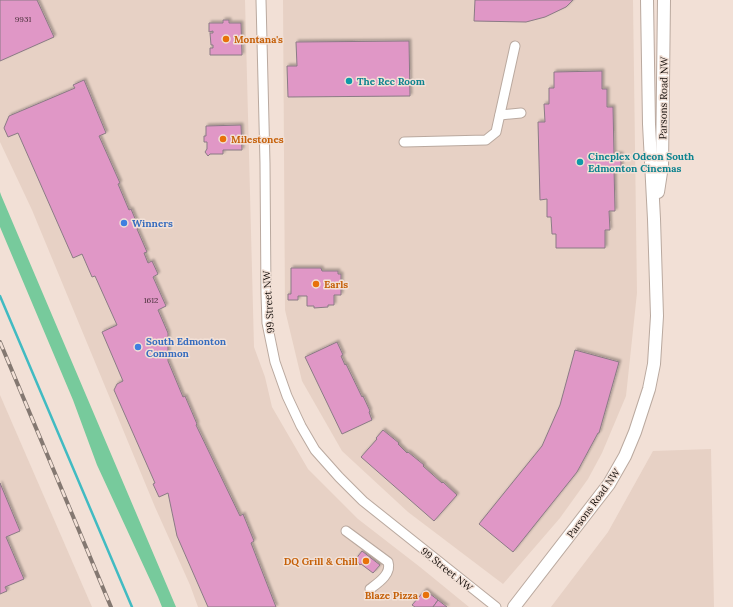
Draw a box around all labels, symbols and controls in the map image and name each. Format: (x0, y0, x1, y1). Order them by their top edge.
house number: 9931 (15, 14, 31, 24)
place label: Montana's (234, 33, 283, 46)
marker: Montana's (221, 34, 231, 44)
street label: Parsons Road NW (656, 56, 671, 139)
place label: The Rec Room (357, 75, 426, 88)
marker: The Rec Room (344, 76, 354, 86)
place label: Milestones (231, 133, 284, 146)
marker: Milestones (218, 134, 228, 144)
place label: Cineplex Odeon South Edmonton Cinemas (588, 150, 695, 175)
marker: Cineplex Odeon South Edmonton Cinemas (575, 157, 585, 167)
place label: Winners (132, 217, 173, 230)
marker: Winners (119, 218, 129, 228)
street label: 99 Street NW (260, 269, 277, 334)
place label: Earls (324, 278, 348, 291)
marker: Earls (311, 279, 321, 289)
house number: 1612 (144, 295, 158, 305)
place label: South Edmonton Common (146, 335, 227, 360)
marker: South Edmonton Common (133, 342, 143, 352)
street label: Parsons Road NW (564, 465, 624, 541)
street label: 99 Street NW (418, 545, 476, 595)
place label: DQ Grill & Chill (284, 555, 358, 568)
marker: DQ Grill & Chill (361, 556, 371, 566)
place label: Blaze Pizza (365, 589, 419, 602)
marker: Blaze Pizza (421, 590, 431, 600)

